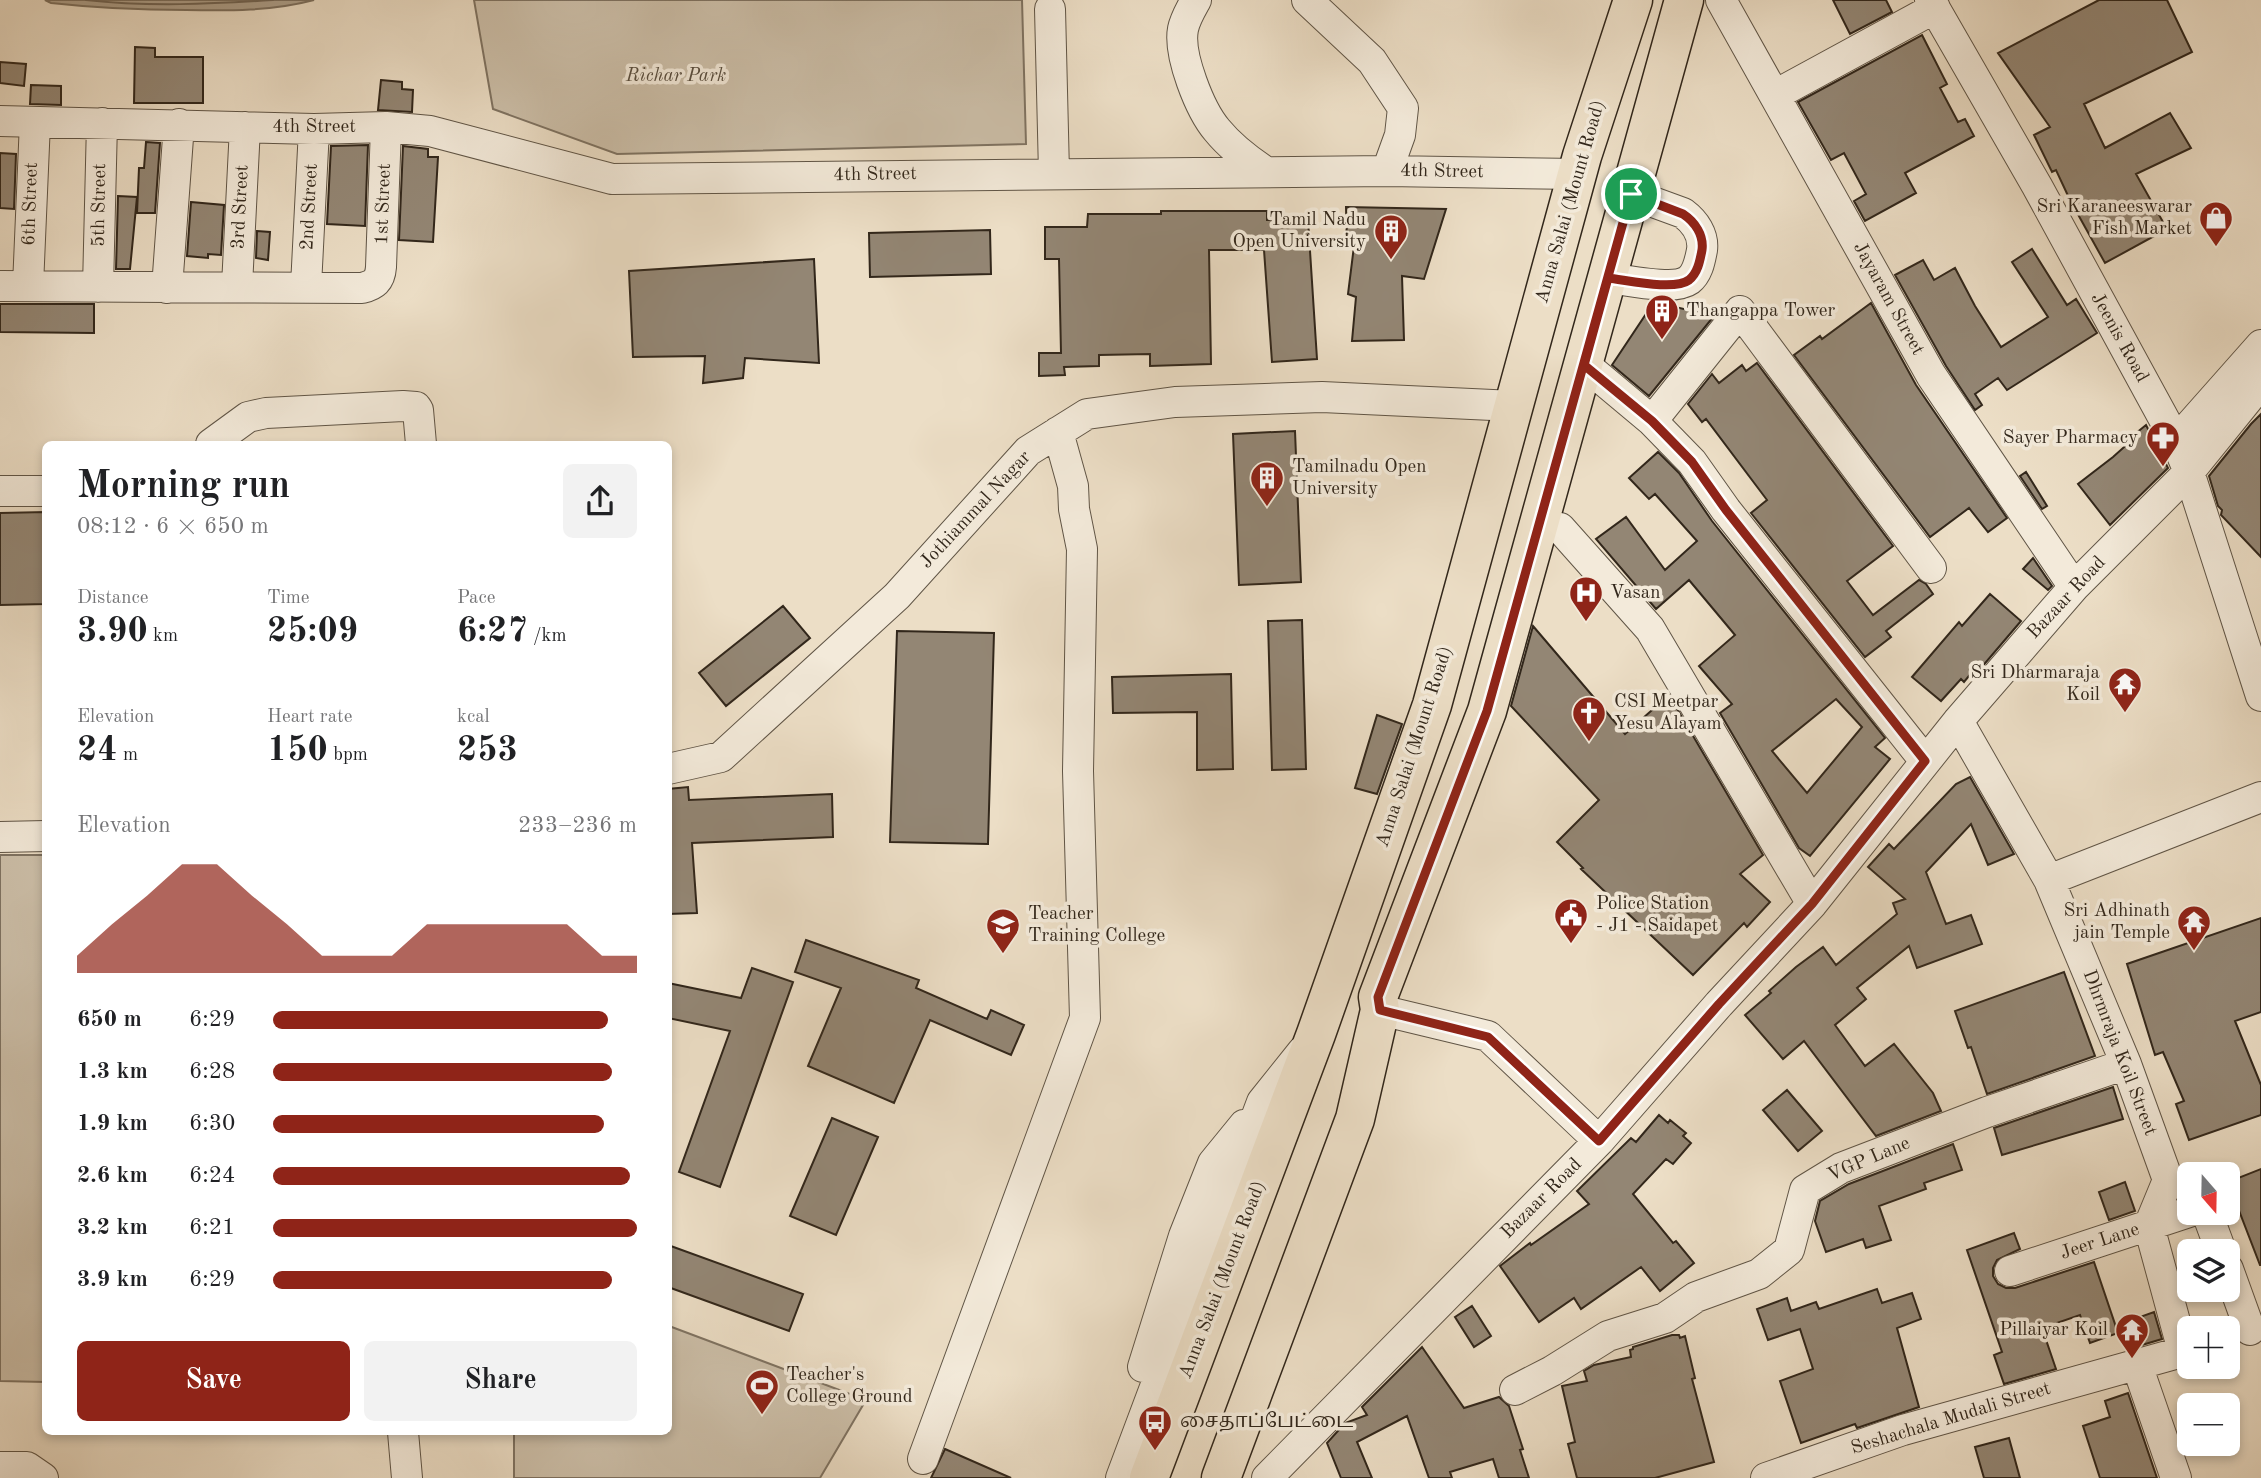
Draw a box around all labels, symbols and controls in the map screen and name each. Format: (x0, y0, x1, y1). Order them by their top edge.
park label: Richar Park (625, 67, 726, 86)
street label: Anna Salai (Mount Road) (1532, 98, 1609, 306)
street label: 4th Street (272, 118, 356, 137)
street label: 6th Street (20, 162, 42, 246)
street label: 4th Street (1400, 162, 1484, 182)
street label: 5th Street (90, 163, 110, 247)
street label: 2nd Street (298, 163, 322, 251)
street label: 1st Street (373, 163, 395, 245)
street label: 3rd Street (229, 164, 253, 250)
pin (1601, 164, 1661, 224)
street label: 4th Street (833, 165, 917, 185)
icon: arrive (1612, 175, 1650, 213)
place label: Sri Karaneeswarar Fish Market (2037, 198, 2192, 239)
shop icon: Sri Karaneeswarar Fish Market (2197, 199, 2235, 248)
place label: Tamil Nadu Open University (1233, 211, 1366, 252)
building icon: Tamil Nadu Open University (1372, 212, 1410, 261)
street label: Jayaram Street (1849, 239, 1927, 359)
street label: Jeenis Road (2087, 290, 2151, 386)
building icon: Thangappa Tower (1643, 292, 1681, 341)
place label: Thangappa Tower (1686, 302, 1836, 321)
pharmacy icon: Sayer Pharmacy (2144, 419, 2182, 468)
place label: Sayer Pharmacy (2003, 429, 2138, 448)
street label: Jothiammal Nagar (917, 448, 1035, 572)
place label: Tamilnadu Open University (1292, 458, 1426, 499)
building icon: Tamilnadu Open University (1248, 459, 1286, 508)
button: share (563, 464, 637, 538)
text: Morning run (77, 468, 290, 506)
text: 08:12 · 6 × 650 m (77, 515, 269, 538)
street label: Bazaar Road (2024, 553, 2110, 643)
hospital icon: Vasan (1567, 574, 1605, 623)
place label: Vasan (1610, 584, 1660, 603)
text: Distance (77, 589, 149, 608)
text: Time (267, 589, 310, 608)
text: Pace (457, 589, 496, 608)
text: 3.90 (77, 614, 148, 649)
text: 25:09 (267, 614, 358, 649)
text: 6:27 (457, 614, 528, 649)
text: km (148, 627, 178, 646)
text: /km (528, 627, 567, 646)
street label: Anna Salai (Mount Road) (1373, 644, 1456, 850)
place label: Sri Dharmaraja Koil (1971, 664, 2101, 705)
temple icon: Sri Dharmaraja Koil (2106, 665, 2144, 714)
place label: CSI Meetpar Yesu Alayam (1614, 693, 1722, 734)
church icon: CSI Meetpar Yesu Alayam (1570, 694, 1608, 743)
text: Elevation (77, 708, 154, 727)
text: Heart rate (267, 708, 352, 727)
text: kcal (457, 708, 490, 727)
text: 24 (77, 733, 118, 768)
text: 150 (267, 733, 328, 768)
text: 253 (457, 733, 518, 768)
text: m (118, 746, 138, 765)
text: bpm (328, 746, 368, 765)
text: Elevation (77, 814, 171, 837)
text: 233–236 m (518, 814, 637, 837)
place label: Police Station - J1 - Saidapet (1596, 895, 1718, 936)
public building icon: Police Station - J1 - Saidapet (1552, 896, 1590, 945)
place label: Sri Adhinath jain Temple (2063, 902, 2170, 943)
temple icon: Sri Adhinath jain Temple (2175, 903, 2213, 952)
place label: Teacher Training College (1028, 905, 1165, 946)
school or university icon: Teacher Training College (984, 906, 1022, 955)
street label: Dhrmraja Koil Street (2079, 968, 2159, 1138)
text: 650 m (77, 1008, 142, 1031)
text: 6:29 (189, 1008, 235, 1031)
text: 1.3 km (77, 1060, 148, 1083)
text: 6:28 (189, 1060, 235, 1083)
text: 1.9 km (77, 1112, 148, 1135)
text: 6:30 (189, 1112, 235, 1135)
street label: VGP Lane (1825, 1134, 1913, 1186)
street label: Bazaar Road (1498, 1155, 1586, 1243)
north arrow (2177, 1162, 2240, 1225)
map controls (2177, 1162, 2240, 1456)
text: 2.6 km (77, 1164, 148, 1187)
text: 6:24 (189, 1164, 235, 1187)
street label: Anna Salai (Mount Road) (1176, 1178, 1269, 1381)
text: 3.2 km (77, 1216, 148, 1239)
text: 6:21 (189, 1216, 235, 1239)
street label: Jeer Lane (2058, 1220, 2142, 1264)
button: layers (2177, 1239, 2240, 1302)
text: 3.9 km (77, 1268, 148, 1291)
text: 6:29 (189, 1268, 235, 1291)
temple icon: Pillaiyar Koil (2113, 1311, 2151, 1360)
button: + (2177, 1316, 2240, 1379)
place label: Pillaiyar Koil (1999, 1321, 2108, 1340)
button: Save (77, 1341, 350, 1421)
button: Share (364, 1341, 637, 1421)
place label: Teacher's College Ground (786, 1366, 913, 1407)
sports icon: Teacher's College Ground (743, 1367, 781, 1416)
street label: Seshachala Mudali Street (1849, 1380, 2053, 1458)
button: − (2177, 1393, 2240, 1456)
bus stop icon: சைதாப்பேட்டை (1136, 1403, 1174, 1452)
place label: சைதாப்பேட்டை (1180, 1411, 1353, 1432)

